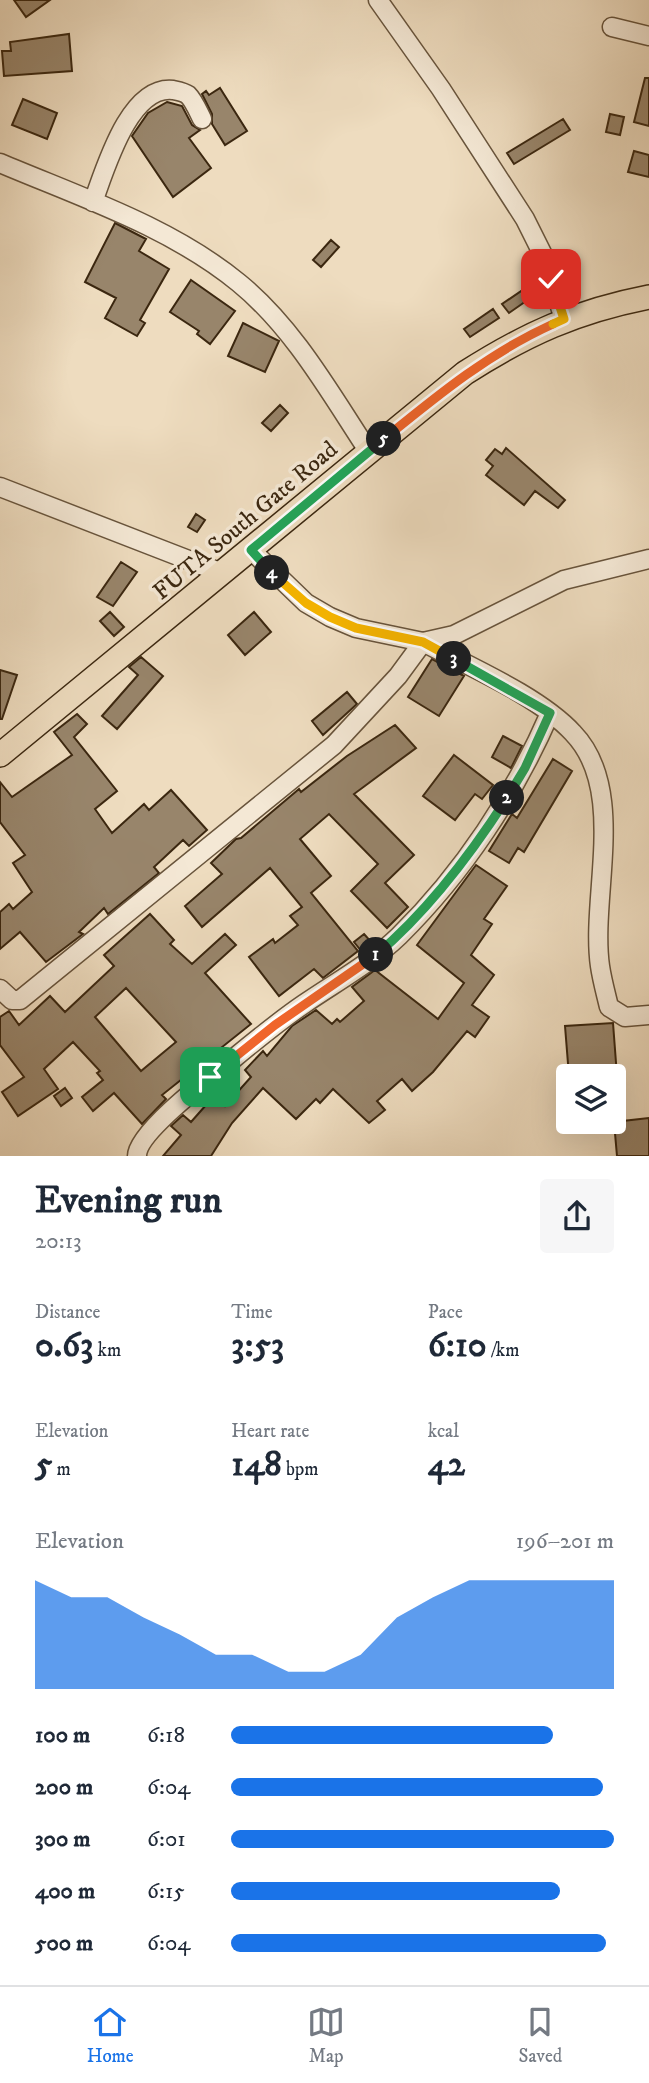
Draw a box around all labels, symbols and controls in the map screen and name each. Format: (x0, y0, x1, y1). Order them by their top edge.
pin (521, 249, 581, 309)
icon: check (532, 260, 570, 298)
pin: 5 (366, 422, 402, 457)
text: 5 (379, 427, 388, 450)
street label: FUTA South Gate Road (147, 435, 344, 607)
pin: 4 (254, 556, 290, 590)
text: 4 (266, 561, 277, 584)
pin: 3 (436, 642, 472, 676)
text: 3 (450, 647, 457, 670)
pin: 2 (490, 780, 524, 816)
text: 2 (502, 786, 511, 809)
pin: 1 (358, 937, 394, 972)
text: 1 (372, 943, 379, 966)
pin (180, 1047, 240, 1107)
icon: arrive (191, 1058, 229, 1096)
map controls (556, 1064, 626, 1134)
button: layers (556, 1064, 626, 1134)
text: Evening run (35, 1177, 222, 1225)
button: share (540, 1179, 614, 1253)
text: 20:13 (35, 1227, 82, 1256)
text: Distance (35, 1301, 100, 1324)
text: Time (231, 1301, 273, 1324)
text: Pace (428, 1301, 463, 1324)
text: 0.63 (35, 1324, 93, 1368)
text: 3:53 (231, 1324, 284, 1368)
text: 6:10 (428, 1324, 487, 1368)
text: km (93, 1339, 121, 1362)
text: /km (487, 1339, 520, 1362)
text: Elevation (35, 1420, 109, 1443)
text: Heart rate (231, 1420, 309, 1443)
text: kcal (428, 1420, 459, 1443)
text: 5 (35, 1443, 52, 1487)
text: 148 (231, 1443, 282, 1487)
text: 42 (428, 1443, 465, 1487)
text: m (52, 1458, 71, 1481)
text: bpm (282, 1458, 319, 1481)
text: Elevation (35, 1527, 124, 1556)
text: 196–201 m (516, 1527, 614, 1556)
text: 100 m (35, 1721, 90, 1750)
text: 6:18 (147, 1721, 185, 1750)
text: 200 m (35, 1773, 93, 1802)
text: 6:04 (147, 1773, 191, 1802)
text: 300 m (35, 1825, 91, 1854)
text: 6:01 (147, 1825, 186, 1854)
text: 400 m (35, 1877, 95, 1906)
text: 6:15 (147, 1877, 185, 1906)
text: 500 m (35, 1929, 93, 1958)
text: 6:04 (147, 1929, 191, 1958)
tab: Home (87, 2003, 134, 2068)
tab: Map (307, 2003, 345, 2068)
tab: Saved (519, 2003, 562, 2068)

